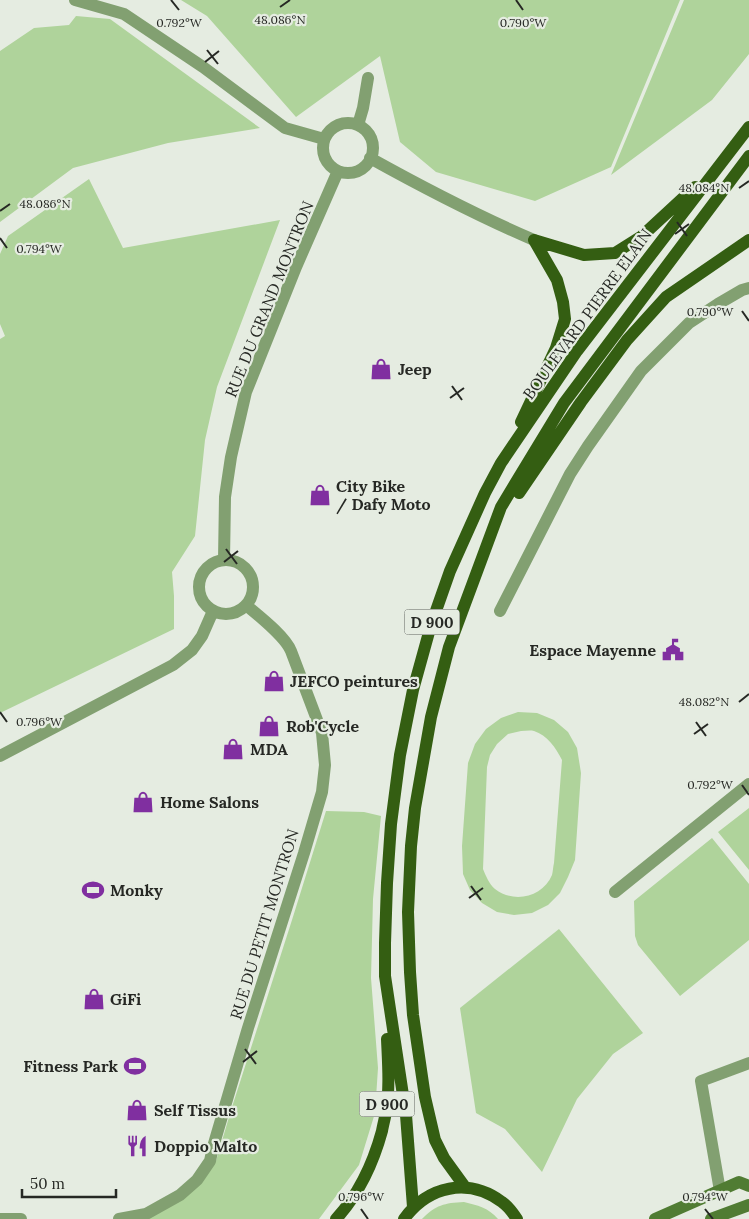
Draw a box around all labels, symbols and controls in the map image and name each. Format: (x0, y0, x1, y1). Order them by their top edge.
text: 48.086°N (254, 12, 306, 27)
text: 0.792°W (156, 15, 203, 30)
text: 0.790°W (500, 15, 547, 30)
text: 48.084°N (679, 180, 729, 195)
text: 48.086°N (19, 196, 71, 211)
street label: RUE DU GRAND MONTRON (220, 198, 318, 400)
street label: BOULEVARD PIERRE ELAIN (518, 225, 656, 403)
text: 0.794°W (16, 241, 63, 256)
text: 0.790°W (687, 304, 734, 319)
shop icon: Jeep (368, 356, 394, 382)
place label: Jeep (398, 359, 432, 379)
place label: City Bike / Dafy Moto (336, 476, 431, 515)
shop icon: City Bike / Dafy Moto (307, 482, 333, 508)
road number: D 900 (404, 610, 460, 634)
public building icon: Espace Mayenne (660, 637, 686, 663)
place label: Espace Mayenne (529, 640, 656, 660)
shop icon: JEFCO peintures (261, 668, 287, 694)
place label: JEFCO peintures (290, 671, 418, 691)
text: 48.082°N (679, 694, 729, 709)
shop icon: Rob'Cycle (256, 713, 282, 739)
text: 0.796°W (16, 714, 63, 729)
place label: Rob'Cycle (286, 716, 359, 736)
shop icon: MDA (220, 736, 246, 762)
place label: MDA (250, 739, 288, 759)
text: 0.792°W (687, 777, 734, 792)
shop icon: Home Salons (130, 789, 156, 815)
place label: Home Salons (160, 792, 259, 812)
street label: RUE DU PETIT MONTRON (225, 826, 303, 1022)
sports icon: Monky (80, 877, 106, 903)
place label: Monky (110, 880, 163, 900)
shop icon: GiFi (81, 986, 107, 1012)
place label: GiFi (110, 989, 141, 1009)
sports icon: Fitness Park (122, 1053, 148, 1079)
place label: Fitness Park (23, 1056, 118, 1076)
road number: D 900 (360, 1092, 414, 1116)
shop icon: Self Tissus (124, 1097, 150, 1123)
place label: Self Tissus (154, 1100, 236, 1120)
restaurant icon: Doppio Malto (124, 1133, 150, 1159)
place label: Doppio Malto (154, 1136, 257, 1156)
scale bar (22, 1166, 116, 1198)
text: 50 m (30, 1174, 65, 1193)
text: 0.796°W (338, 1189, 385, 1204)
text: 0.794°W (682, 1189, 729, 1204)

